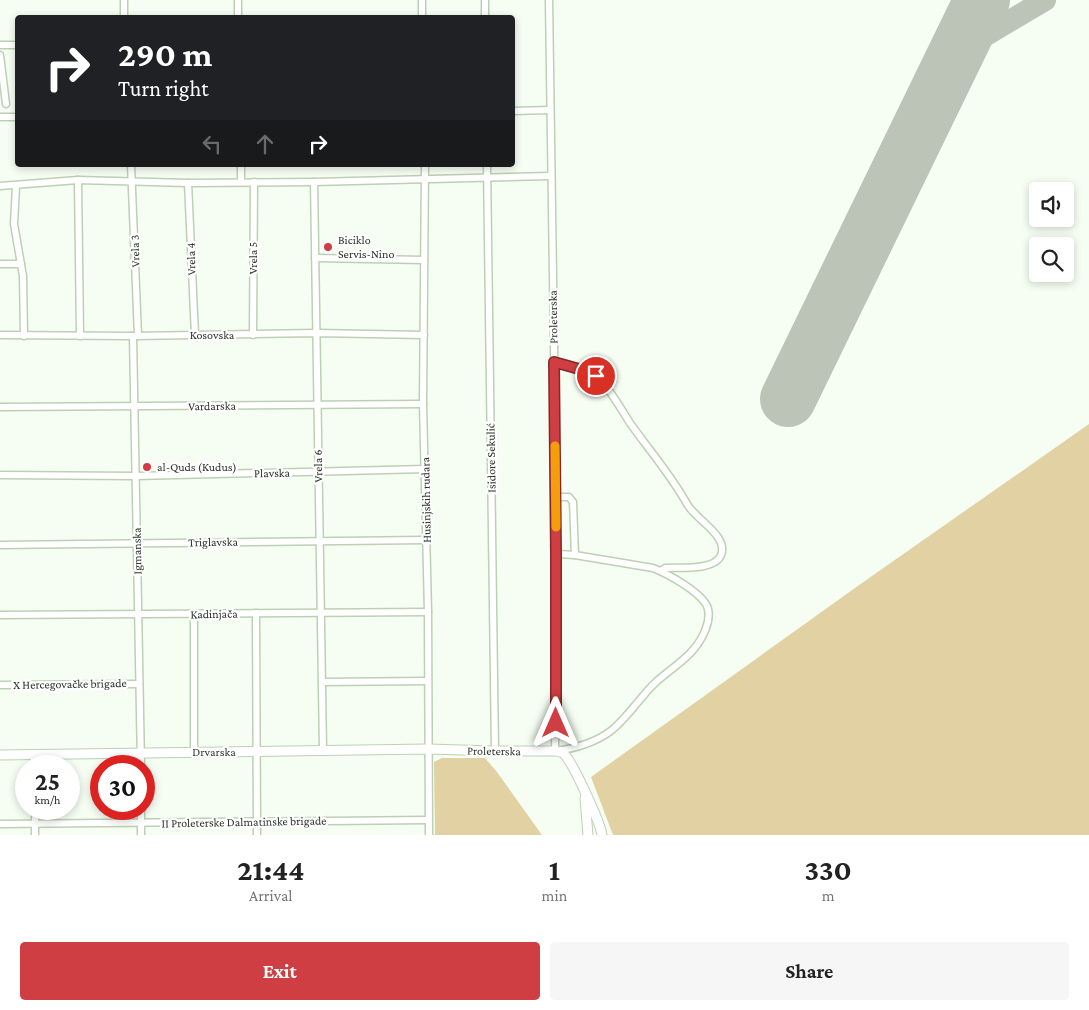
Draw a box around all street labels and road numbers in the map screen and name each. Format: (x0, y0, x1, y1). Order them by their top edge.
street label: Vrela 3 (127, 234, 143, 268)
street label: Vrela 4 (183, 242, 199, 276)
street label: Vrela 5 (246, 242, 260, 274)
street label: Proleterska (546, 290, 560, 344)
street label: Kosovska (190, 328, 235, 342)
street label: Vardarska (188, 399, 236, 413)
street label: Isidore Sekulić (483, 423, 499, 493)
street label: Vrela 6 (311, 449, 325, 483)
street label: Husinjskih rudara (418, 457, 434, 543)
street label: Plavska (254, 466, 291, 480)
street label: Igmanska (130, 527, 144, 575)
street label: Triglavska (188, 535, 238, 549)
street label: Kadinjača (190, 607, 238, 621)
street label: X Hercegovačke brigade (13, 676, 127, 692)
street label: Proleterska (467, 744, 521, 758)
street label: Drvarska (192, 745, 236, 759)
street label: II Proleterske Dalmatinske brigade (161, 814, 327, 830)

